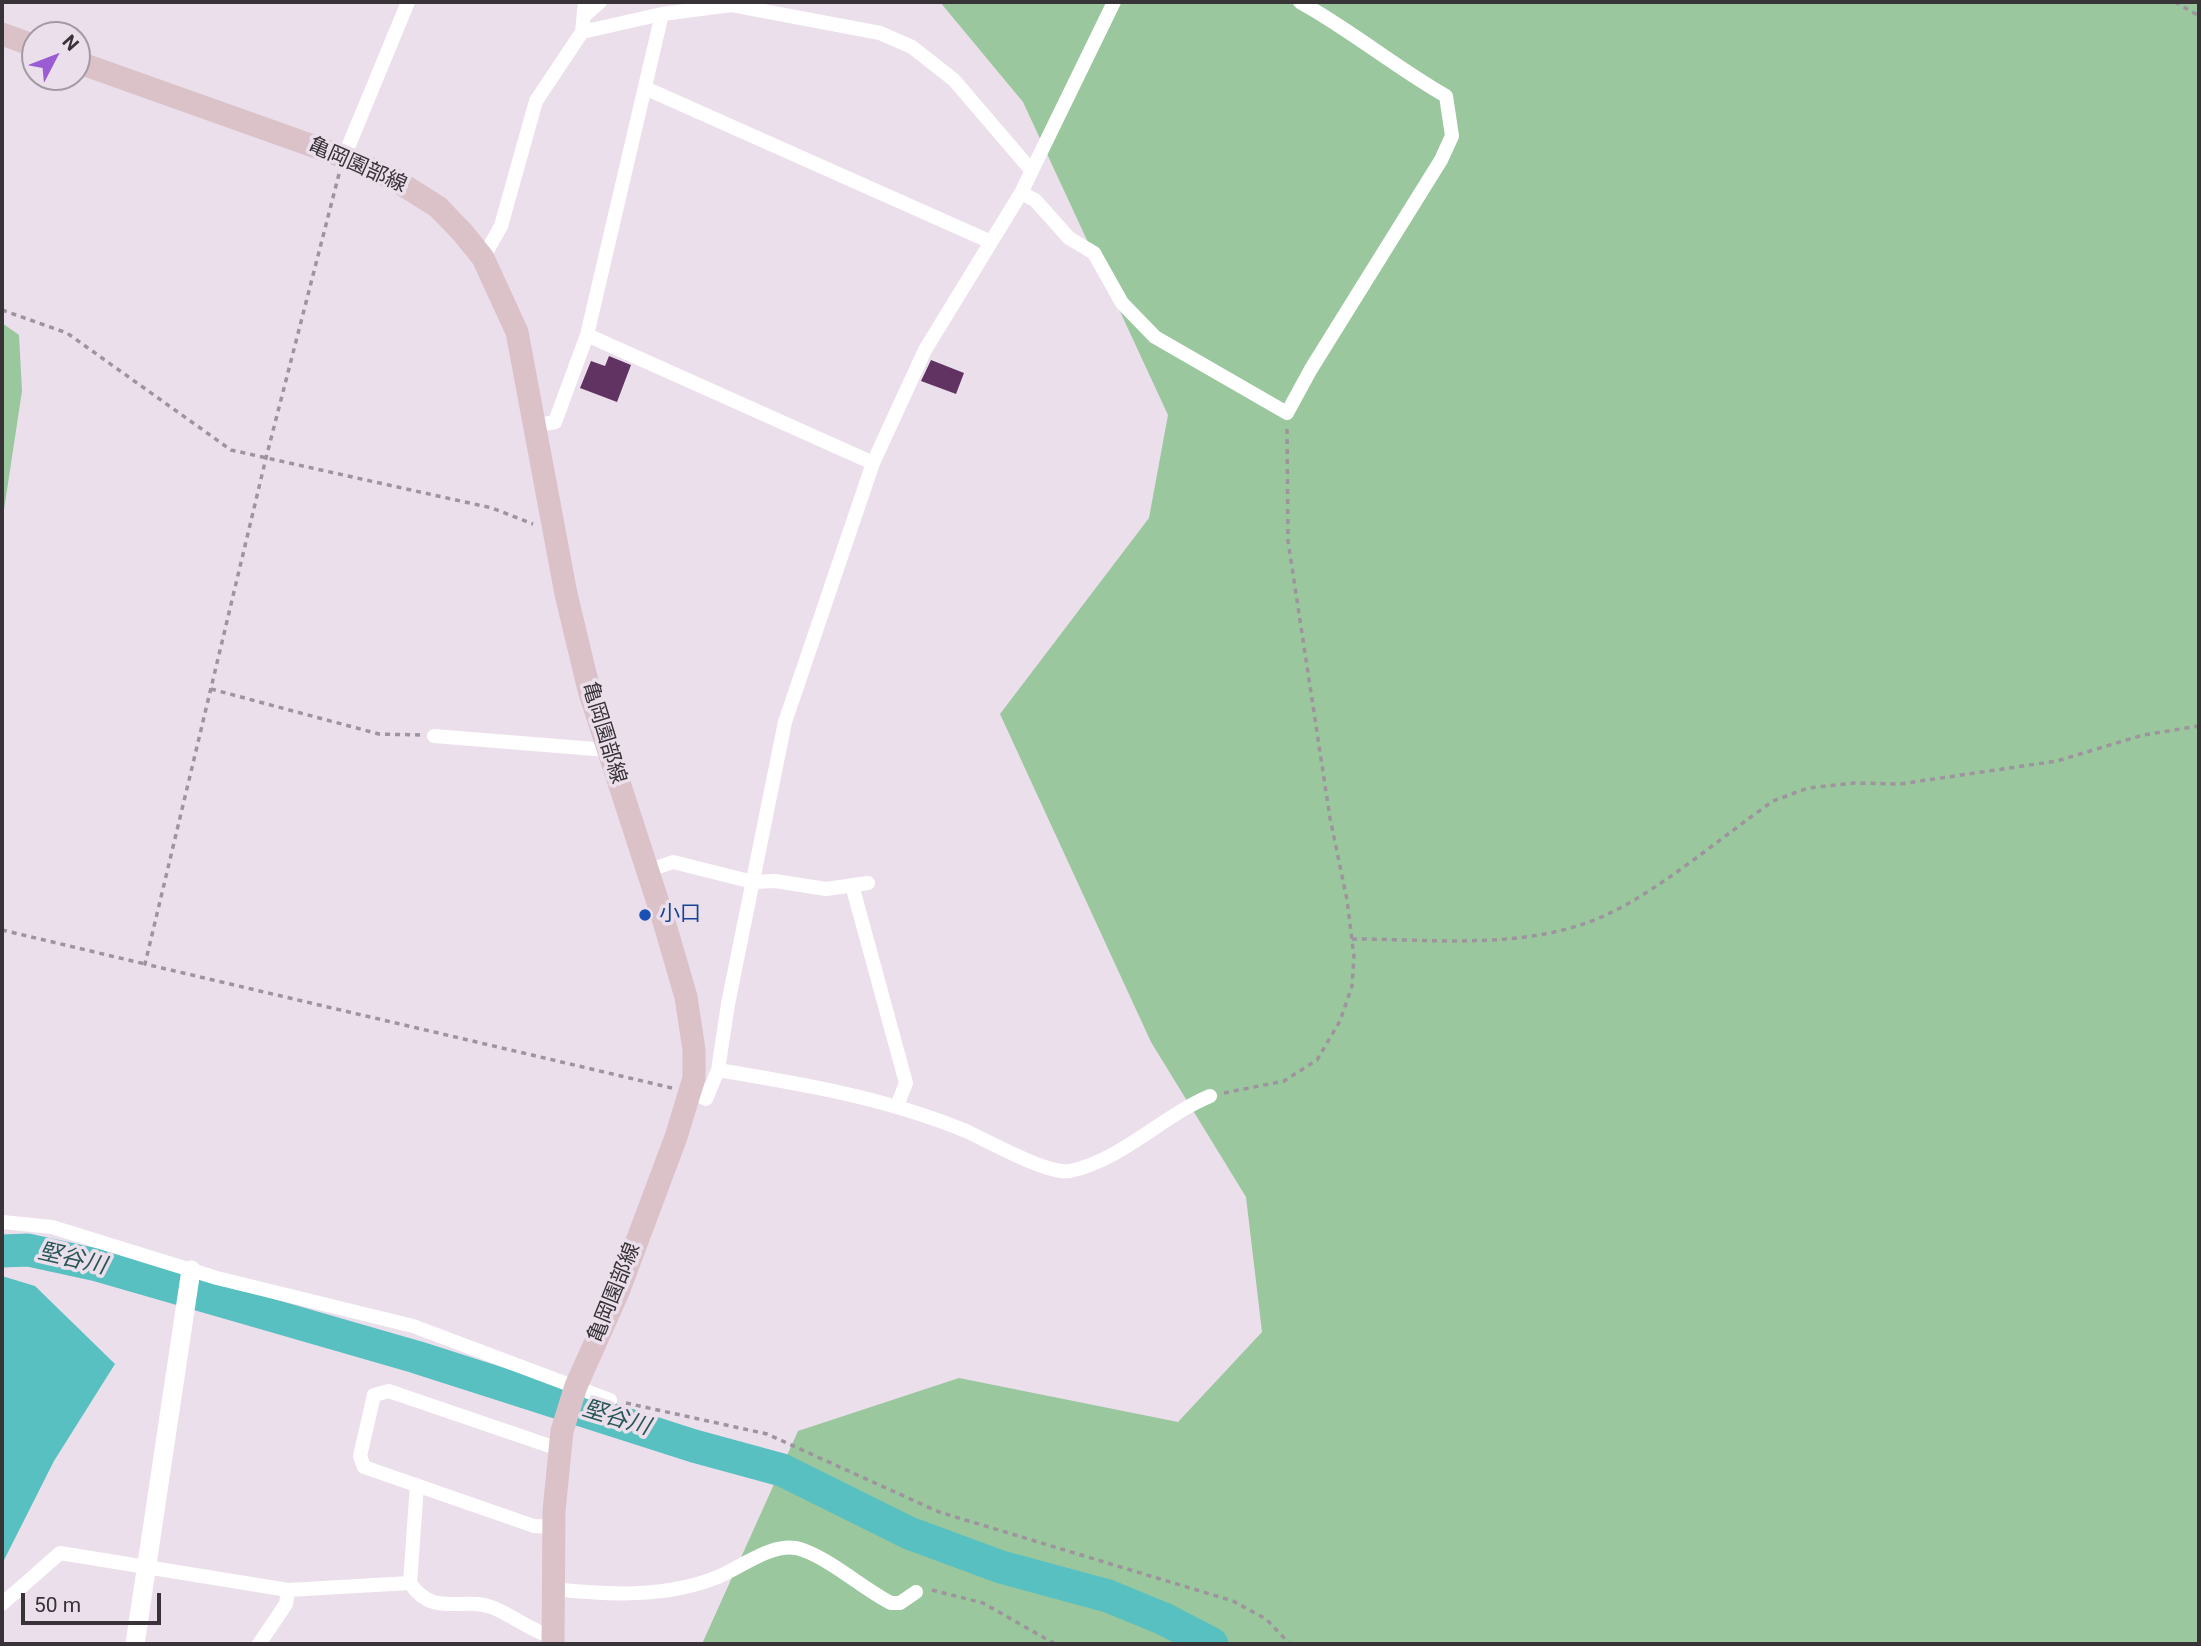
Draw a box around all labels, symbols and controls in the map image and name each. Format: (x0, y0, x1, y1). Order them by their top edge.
north arrow (21, 21, 91, 91)
text: N (57, 30, 84, 56)
street label: 亀岡園部線 (304, 133, 410, 199)
street label: 亀岡園部線 (576, 679, 630, 787)
place label: 小口 (659, 902, 701, 928)
marker: 小口 (637, 907, 653, 923)
water label: 堅谷川 (35, 1239, 109, 1281)
street label: 亀岡園部線 (584, 1240, 646, 1346)
water label: 堅谷川 (579, 1396, 653, 1442)
scale bar (24, 1580, 164, 1624)
text: 50 m (34, 1593, 81, 1617)

